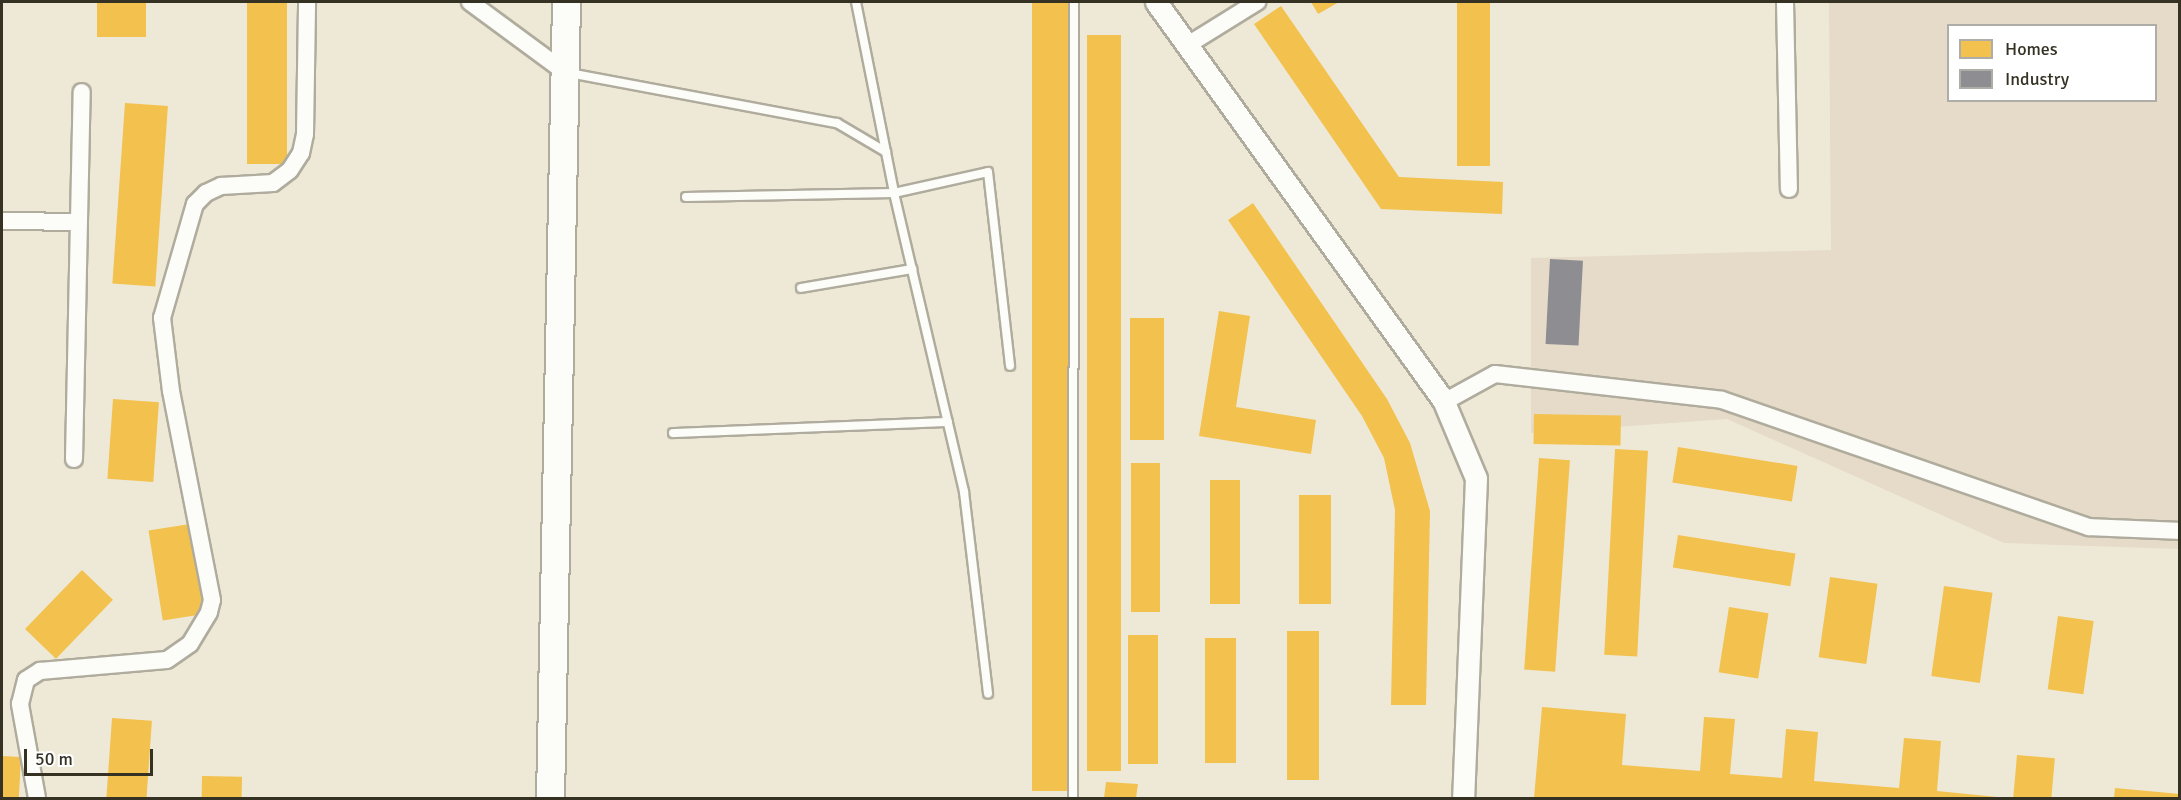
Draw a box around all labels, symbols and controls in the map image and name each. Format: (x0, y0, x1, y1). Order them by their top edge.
legend (1947, 24, 2157, 102)
text: Homes (2005, 38, 2058, 60)
text: Industry (2005, 68, 2069, 90)
scale bar (27, 737, 156, 775)
text: 50 m (35, 748, 73, 770)

